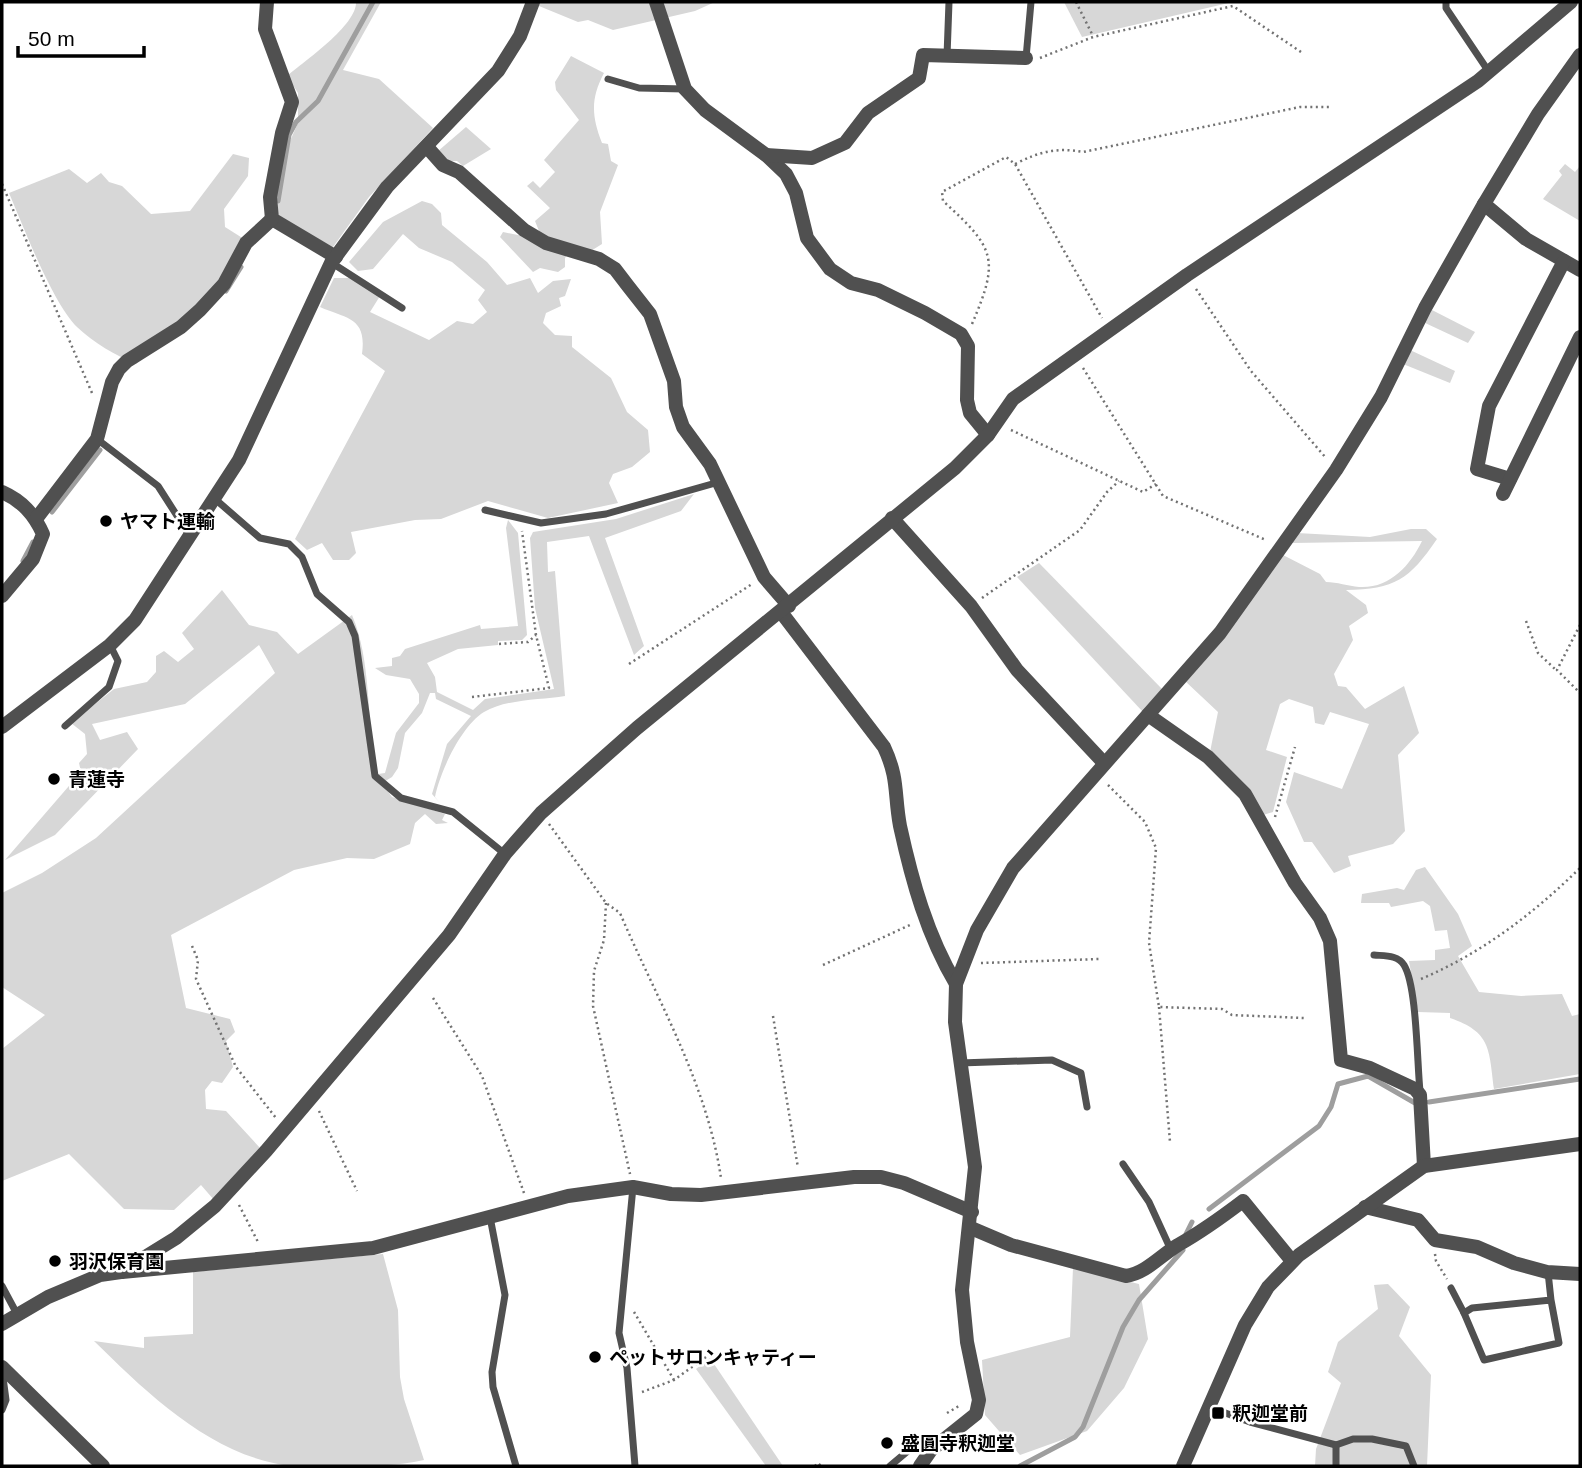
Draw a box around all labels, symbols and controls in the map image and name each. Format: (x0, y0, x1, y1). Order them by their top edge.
scale bar (18, 14, 144, 58)
text: 50 m (28, 27, 75, 50)
place label: ヤマト運輸 (120, 511, 215, 532)
marker: ヤマト運輸 (98, 513, 114, 529)
place label: 青蓮寺 (68, 769, 125, 790)
marker: 青蓮寺 (46, 771, 62, 787)
place label: 羽沢保育園 (69, 1251, 164, 1272)
marker: 羽沢保育園 (47, 1253, 63, 1269)
place label: ペットサロンキャティー (609, 1347, 817, 1368)
marker: ペットサロンキャティー (587, 1349, 603, 1365)
place label: 釈迦堂前 (1232, 1403, 1308, 1424)
marker: 釈迦堂前 (1210, 1405, 1226, 1421)
place label: 盛圓寺釈迦堂 (901, 1433, 1015, 1454)
marker: 盛圓寺釈迦堂 (879, 1435, 895, 1451)

